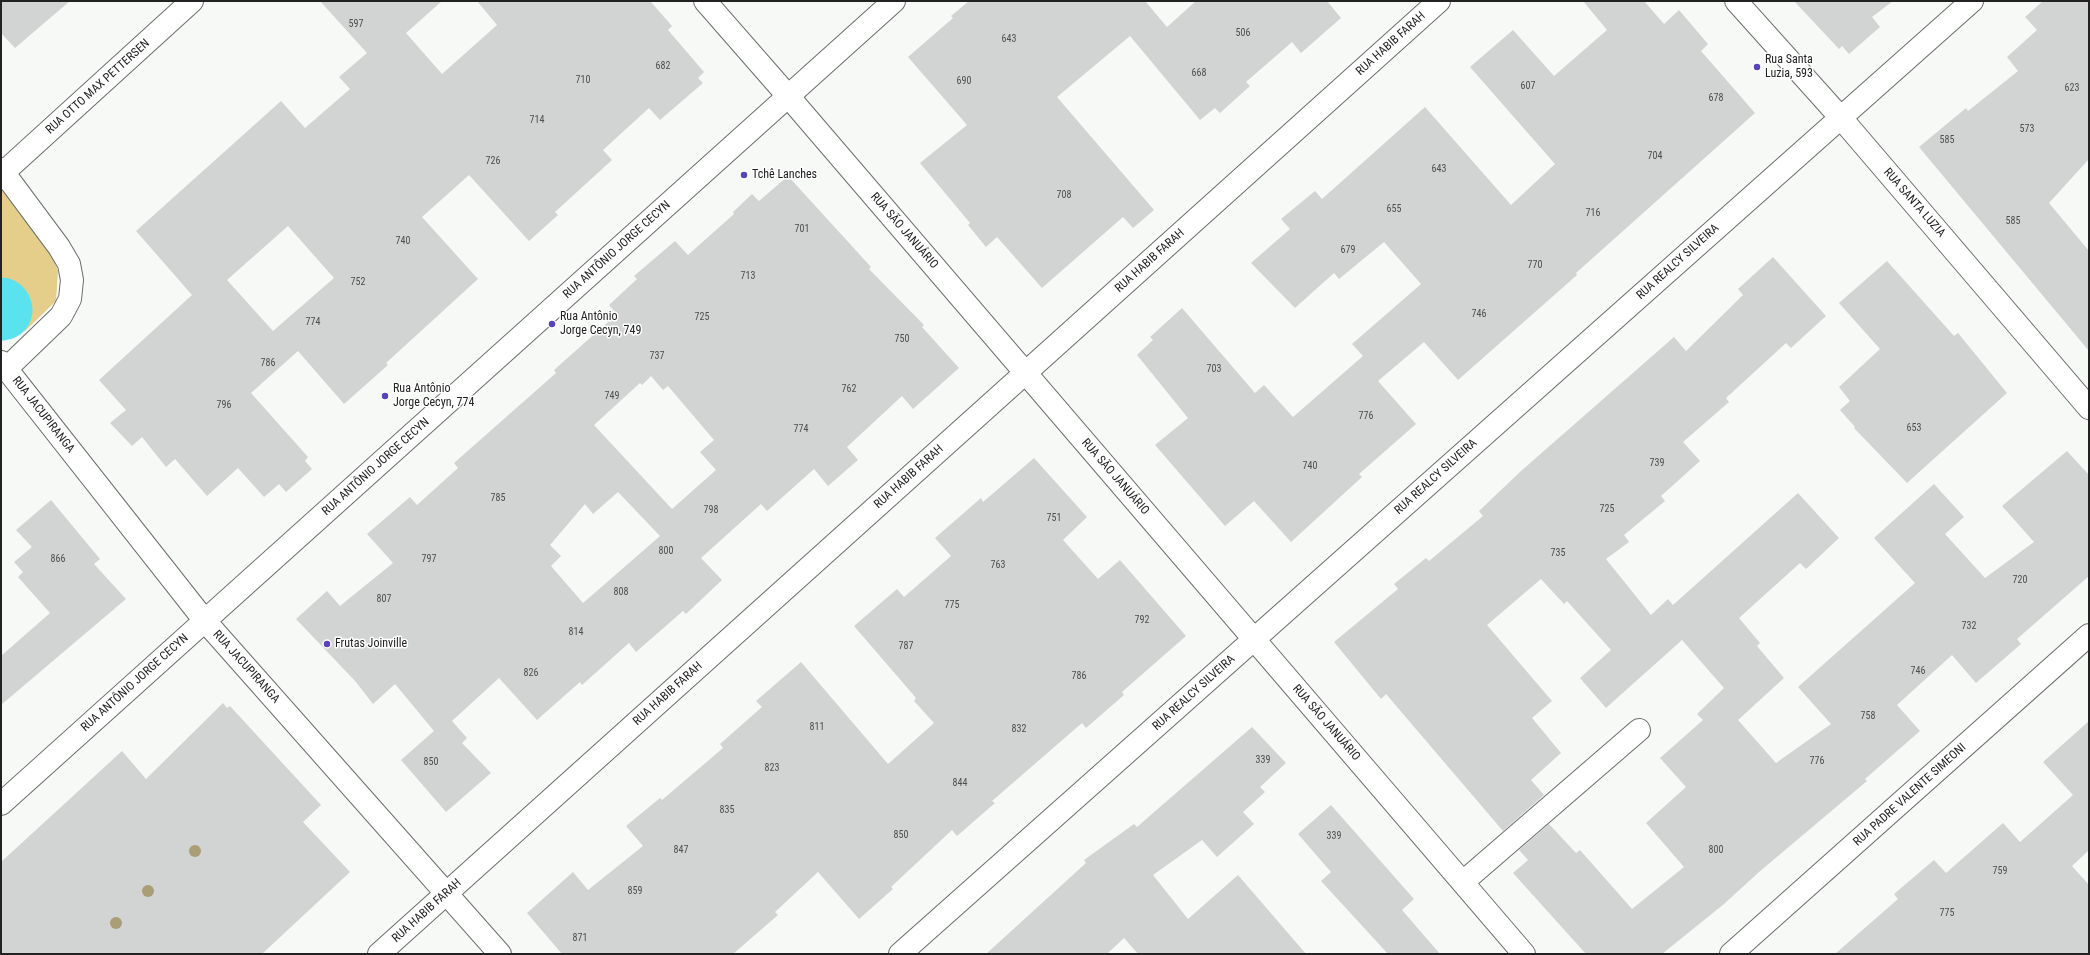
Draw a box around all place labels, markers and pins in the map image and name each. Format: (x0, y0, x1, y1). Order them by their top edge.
place label: Rua Santa Luzia, 593 (1765, 53, 1813, 81)
marker: Rua Santa Luzia, 593 (1752, 62, 1762, 72)
place label: Tchê Lanches (752, 168, 817, 182)
marker: Tchê Lanches (739, 170, 749, 180)
place label: Rua Antônio Jorge Cecyn, 749 (560, 310, 641, 338)
marker: Rua Antônio Jorge Cecyn, 749 (547, 319, 557, 329)
place label: Rua Antônio Jorge Cecyn, 774 (393, 382, 474, 410)
marker: Rua Antônio Jorge Cecyn, 774 (380, 391, 390, 401)
place label: Frutas Joinville (335, 637, 407, 651)
marker: Frutas Joinville (322, 639, 332, 649)

